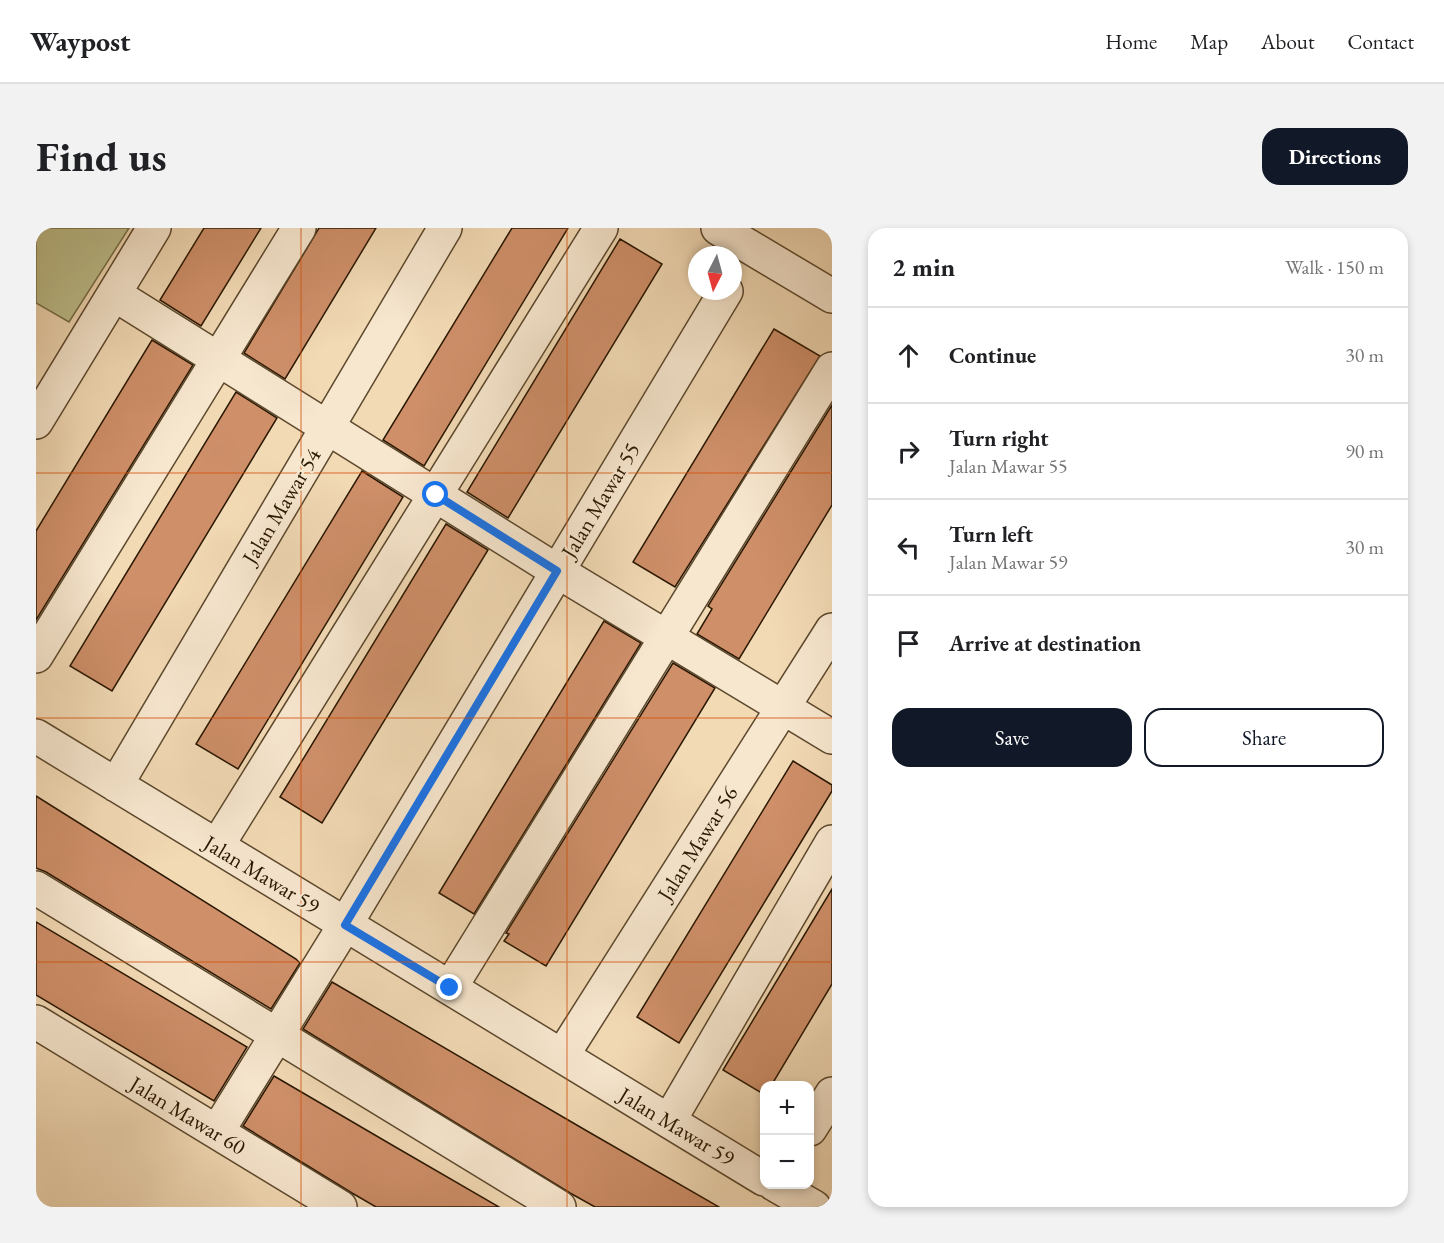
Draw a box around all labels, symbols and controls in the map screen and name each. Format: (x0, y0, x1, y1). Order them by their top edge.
text: Waypost (30, 23, 131, 59)
text: Home (1105, 28, 1157, 55)
text: Map (1190, 28, 1228, 55)
text: About (1261, 28, 1314, 55)
text: Contact (1347, 28, 1414, 55)
button: Directions (1262, 128, 1408, 185)
text: Find us (36, 129, 167, 184)
north arrow (688, 246, 742, 300)
text: 2 min (892, 250, 955, 284)
text: Walk · 150 m (1285, 254, 1384, 280)
icon: ahead (892, 339, 925, 372)
text: Continue (949, 341, 1036, 370)
text: 30 m (1345, 342, 1384, 368)
text: Turn right (949, 424, 1048, 453)
icon: right (892, 435, 925, 468)
street label: Jalan Mawar 55 (553, 437, 646, 565)
text: 90 m (1345, 438, 1384, 464)
street label: Jalan Mawar 54 (234, 443, 328, 571)
text: Jalan Mawar 55 (949, 453, 1068, 479)
route start (422, 481, 448, 507)
text: Turn left (949, 520, 1033, 549)
icon: left (892, 531, 925, 564)
text: 30 m (1345, 534, 1384, 560)
text: Jalan Mawar 59 (949, 549, 1068, 575)
icon: arrive (892, 627, 925, 660)
text: Arrive at destination (949, 629, 1141, 658)
button: Save (892, 708, 1132, 767)
button: Share (1144, 708, 1384, 767)
street label: Jalan Mawar 56 (650, 780, 745, 908)
street label: Jalan Mawar 59 (197, 827, 325, 921)
route end (436, 974, 462, 1000)
street label: Jalan Mawar 60 (123, 1068, 251, 1162)
street label: Jalan Mawar 59 (612, 1079, 740, 1173)
map controls (760, 1081, 814, 1189)
button: + (760, 1081, 814, 1135)
button: − (760, 1135, 814, 1189)

